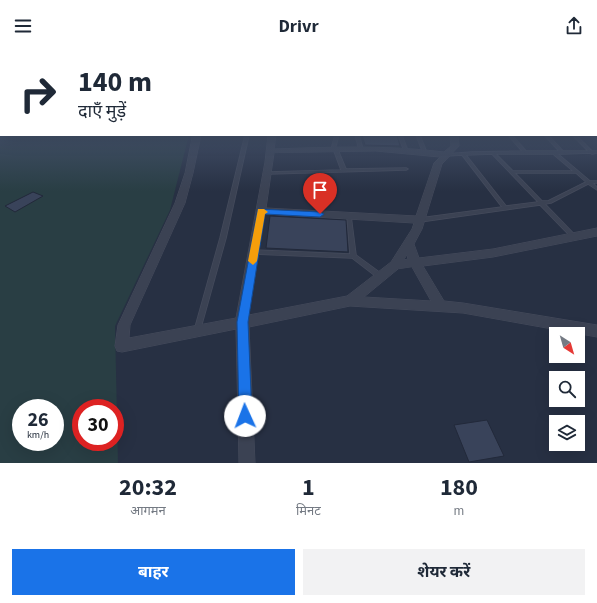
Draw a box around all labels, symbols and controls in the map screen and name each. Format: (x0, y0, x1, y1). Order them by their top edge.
text: Drivr (278, 14, 319, 39)
icon: menu (12, 15, 34, 37)
icon: share (563, 15, 585, 37)
text: 140 m (78, 62, 152, 102)
icon: right (12, 68, 64, 120)
text: दाएँ मुड़ें (78, 99, 126, 124)
pin (303, 173, 337, 214)
icon: arrive (309, 179, 331, 201)
north arrow (549, 327, 585, 363)
map controls (549, 327, 585, 451)
button: search (549, 371, 585, 407)
position arrow (224, 395, 266, 437)
speed limit sign: 30 (72, 399, 124, 451)
text: 26 (27, 406, 49, 434)
button: layers (549, 415, 585, 451)
text: km/h (27, 428, 49, 442)
text: 20:32 (119, 470, 177, 505)
text: 1 (302, 470, 315, 505)
text: 180 (440, 470, 478, 505)
text: आगमन (130, 502, 166, 520)
text: मिनट (296, 502, 321, 520)
text: m (454, 502, 464, 520)
button: बाहर (12, 549, 295, 595)
button: शेयर करें (303, 549, 585, 595)

